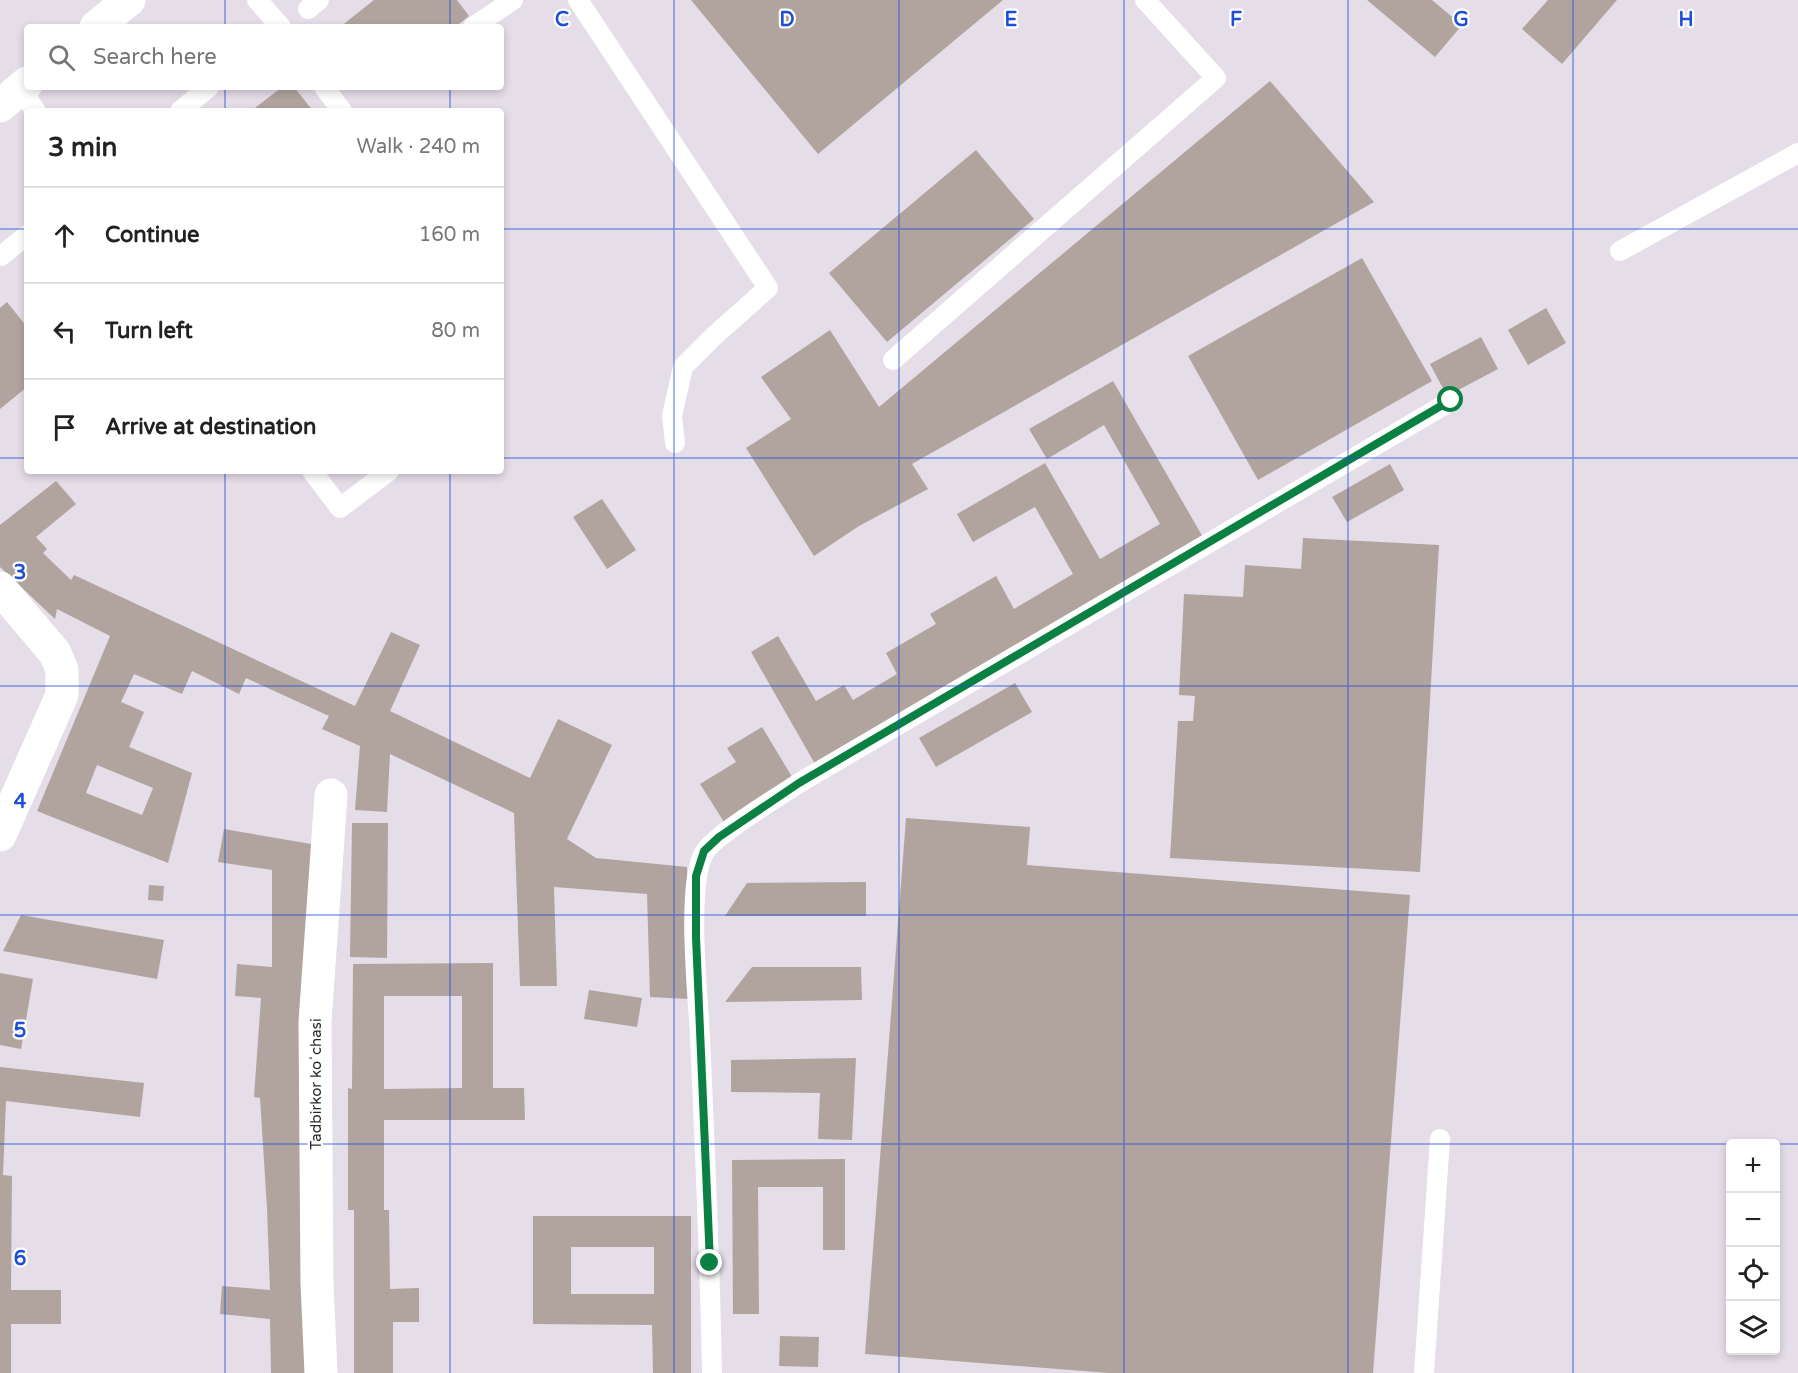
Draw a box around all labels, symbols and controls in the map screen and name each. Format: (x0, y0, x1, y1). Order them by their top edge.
text: C (555, 8, 569, 32)
text: D (779, 8, 795, 32)
text: E (1005, 8, 1018, 32)
text: F (1230, 8, 1242, 32)
text: G (1453, 8, 1469, 32)
text: H (1678, 8, 1694, 32)
search box (24, 24, 504, 90)
icon: search (45, 41, 78, 74)
text: Search here (93, 44, 217, 70)
text: 3 min (48, 132, 117, 163)
text: Walk · 240 m (357, 135, 480, 159)
icon: ahead (48, 219, 81, 252)
text: Continue (105, 222, 200, 248)
text: 160 m (419, 223, 480, 247)
icon: left (48, 315, 81, 348)
text: Turn left (105, 318, 193, 344)
text: 80 m (431, 319, 480, 343)
route start (1437, 386, 1463, 412)
icon: arrive (48, 411, 81, 444)
text: Arrive at destination (105, 414, 316, 440)
text: 3 (14, 561, 26, 585)
text: 4 (14, 790, 27, 814)
street label: Tadbirkor koʻchasi (307, 1018, 325, 1150)
text: 5 (14, 1019, 26, 1043)
map controls (1726, 1139, 1780, 1355)
button: + (1726, 1139, 1780, 1193)
button: − (1726, 1193, 1780, 1247)
text: 6 (14, 1247, 26, 1271)
button: locate (1726, 1247, 1780, 1301)
route end (696, 1249, 722, 1275)
button: layers (1726, 1301, 1780, 1355)

